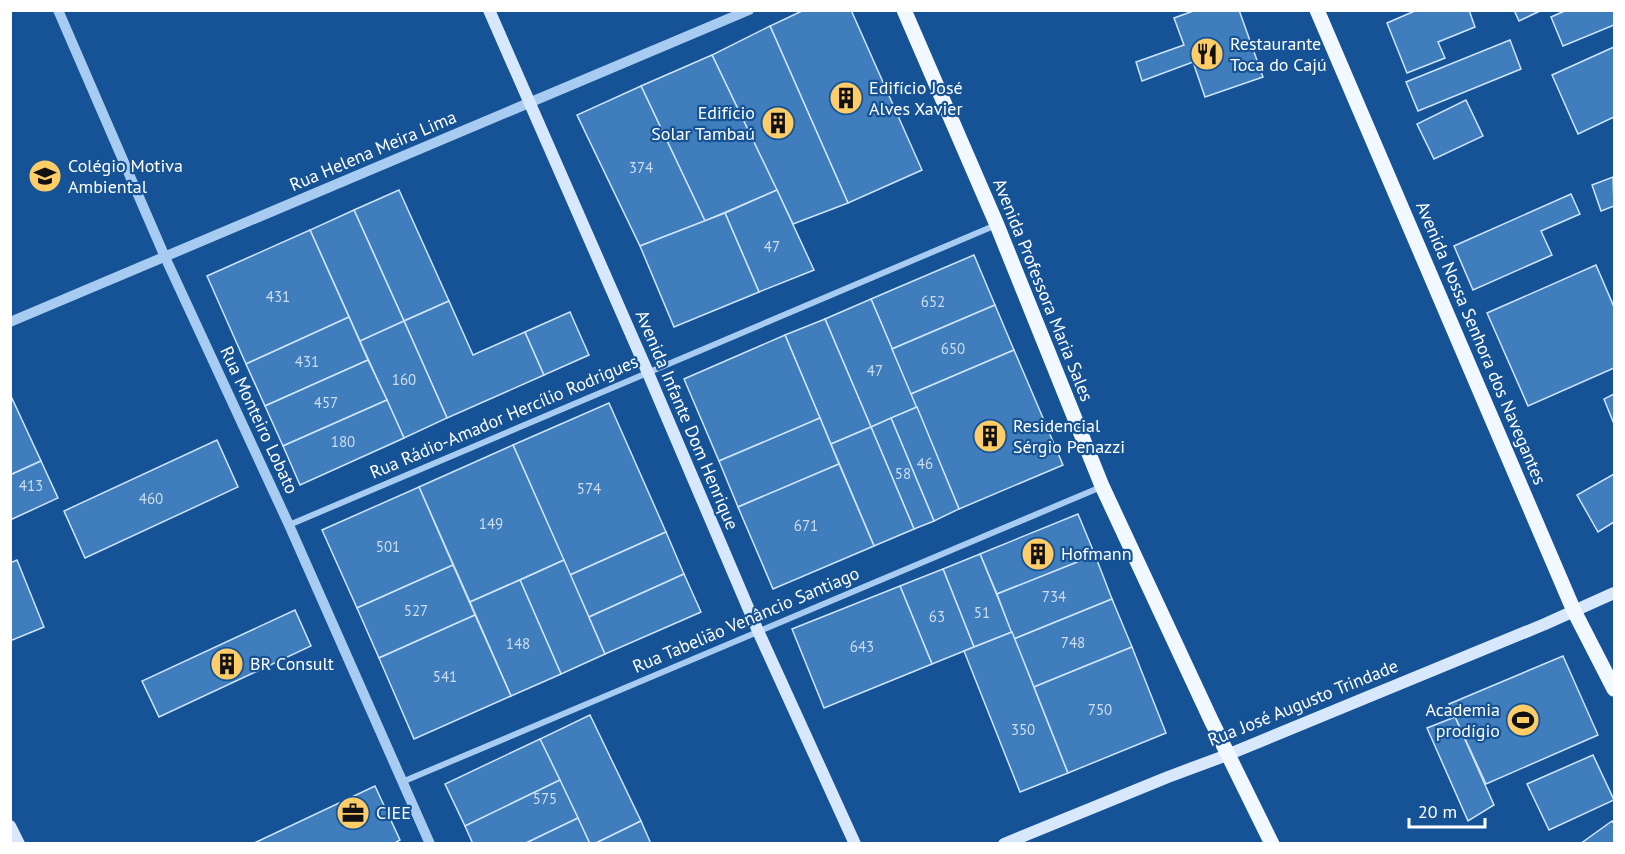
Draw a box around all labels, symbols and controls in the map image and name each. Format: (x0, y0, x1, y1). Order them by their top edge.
place label: Restaurante Toca do Cajú (1230, 32, 1327, 76)
restaurant icon: Restaurante Toca do Cajú (1189, 36, 1225, 72)
place label: Edifício José Alves Xavier (869, 76, 963, 120)
building icon: Edifício José Alves Xavier (828, 80, 864, 116)
place label: Edifício Solar Tambaú (651, 101, 755, 145)
street label: Rua Helena Meira Lima (286, 105, 460, 196)
building icon: Edifício Solar Tambaú (760, 105, 796, 141)
place label: Colégio Motiva Ambiental (68, 154, 183, 198)
school or university icon: Colégio Motiva Ambiental (27, 158, 63, 194)
house number: 374 (629, 158, 653, 177)
street label: Avenida Professora Maria Sales (988, 175, 1099, 405)
street label: Avenida Nossa Senhora dos Navegantes (1411, 198, 1552, 488)
house number: 47 (764, 237, 780, 256)
house number: 431 (266, 287, 290, 306)
house number: 652 (921, 292, 945, 311)
street label: Avenida Infante Dom Henrique (631, 306, 744, 533)
house number: 650 (941, 339, 965, 358)
street label: Rua Monteiro Lobato (215, 342, 304, 497)
street label: Rua Rádio-Amador Hercílio Rodrigues (366, 349, 642, 484)
house number: 431 (295, 352, 319, 371)
house number: 47 (867, 361, 883, 380)
house number: 160 (392, 370, 416, 389)
house number: 457 (314, 393, 338, 412)
place label: Residencial Sérgio Penazzi (1013, 414, 1125, 458)
building icon: Residencial Sérgio Penazzi (972, 418, 1008, 454)
house number: 180 (331, 432, 355, 451)
house number: 46 (917, 454, 933, 473)
house number: 58 (895, 464, 911, 483)
house number: 413 (19, 476, 43, 495)
house number: 574 (577, 479, 601, 498)
house number: 460 (139, 489, 163, 508)
house number: 149 (479, 514, 503, 533)
house number: 671 (794, 516, 818, 535)
building icon: Hofmann (1020, 536, 1056, 572)
house number: 501 (376, 537, 400, 556)
place label: Hofmann (1061, 542, 1132, 565)
street label: Rua Tabelião Venâncio Santiago (629, 561, 863, 678)
house number: 734 (1042, 587, 1066, 606)
house number: 527 (404, 601, 428, 620)
house number: 51 (974, 603, 990, 622)
house number: 63 (929, 607, 945, 626)
house number: 748 (1061, 633, 1085, 652)
house number: 148 (506, 634, 530, 653)
house number: 643 (850, 637, 874, 656)
building icon: BR Consult (209, 646, 245, 682)
place label: BR Consult (250, 652, 334, 675)
street label: Rua José Augusto Trindade (1204, 654, 1401, 751)
house number: 541 (433, 667, 457, 686)
place label: Academia prodígio (1425, 698, 1500, 742)
house number: 750 (1088, 700, 1112, 719)
sports icon: Academia prodígio (1505, 702, 1541, 738)
house number: 350 (1011, 720, 1035, 739)
house number: 575 (533, 789, 557, 808)
scale bar (1409, 791, 1486, 829)
office icon: CIEE (335, 795, 371, 831)
text: 20 m (1418, 800, 1457, 823)
place label: CIEE (376, 801, 411, 824)

